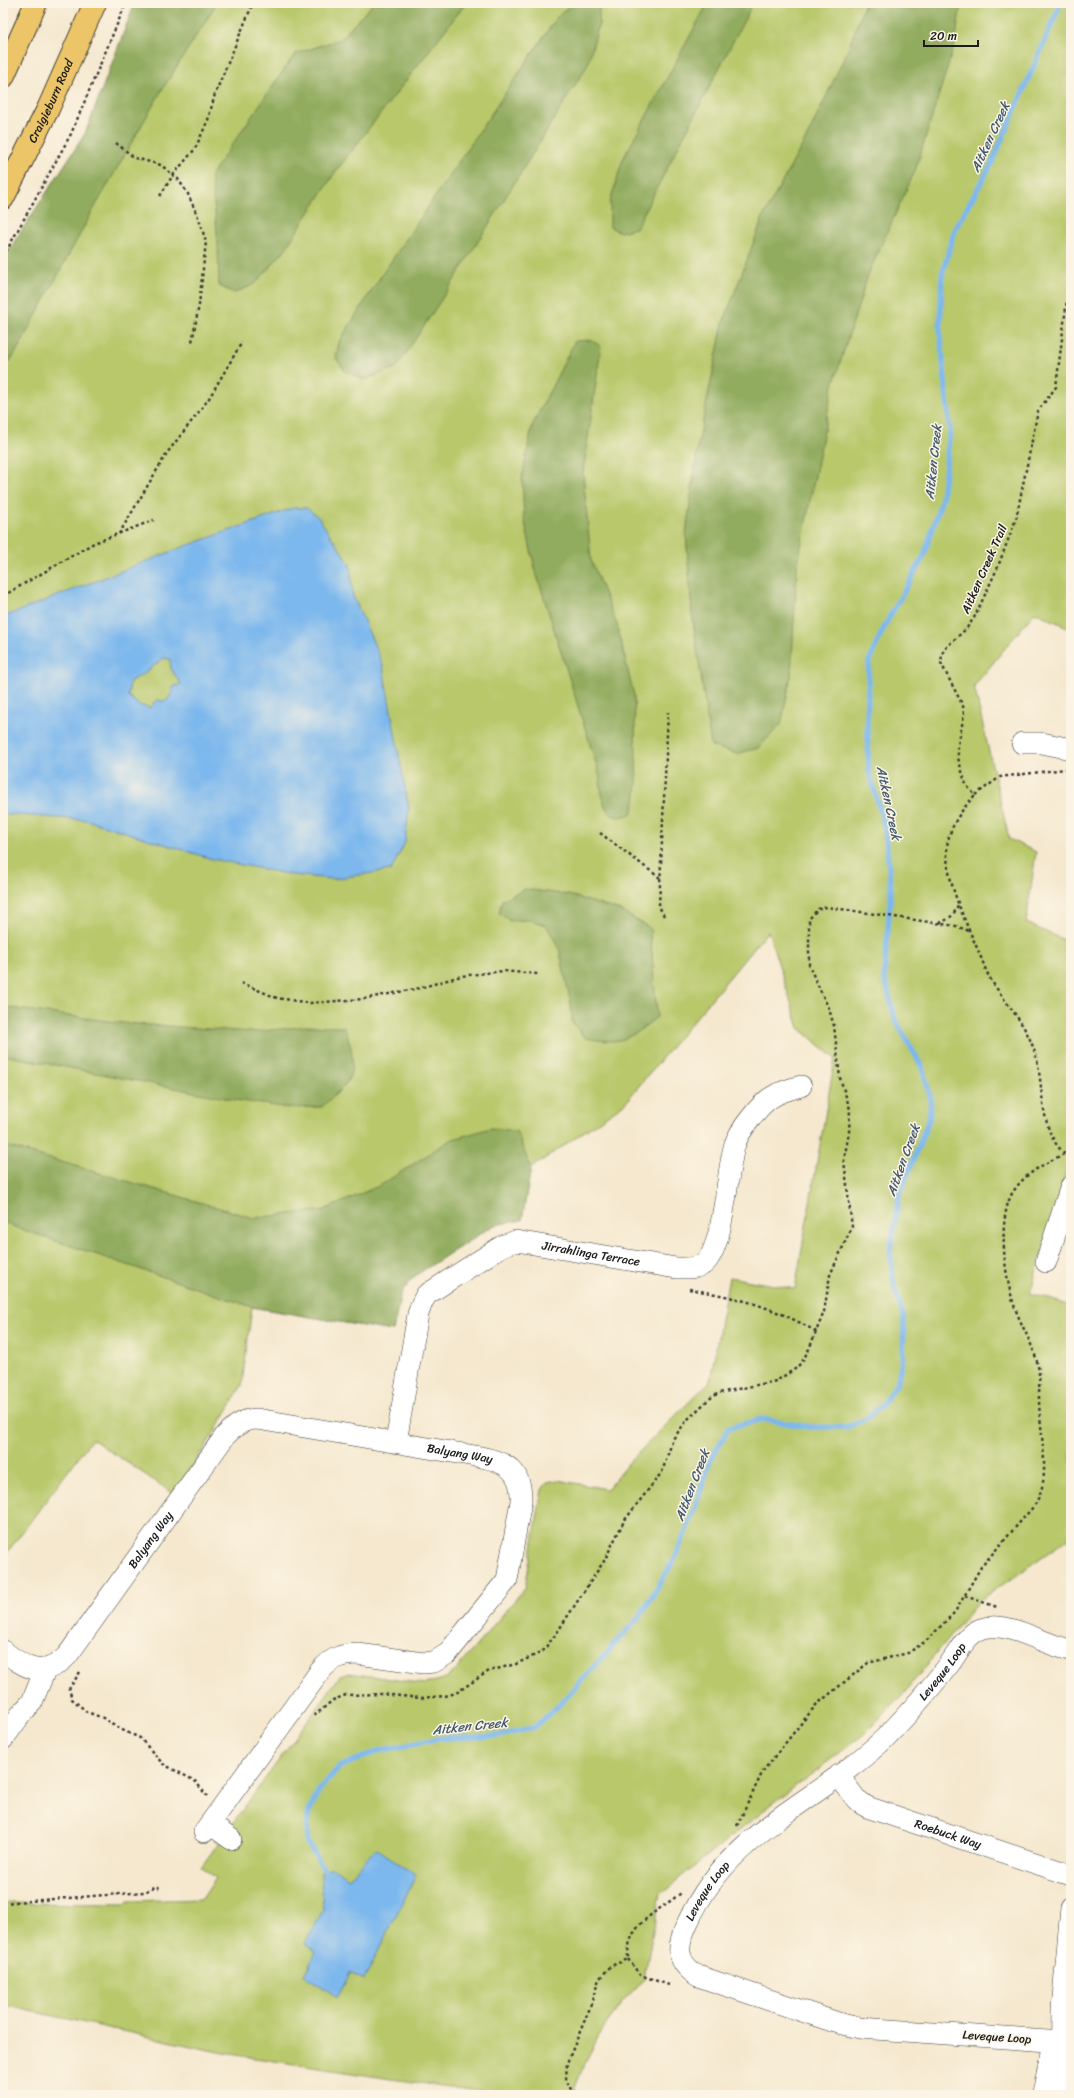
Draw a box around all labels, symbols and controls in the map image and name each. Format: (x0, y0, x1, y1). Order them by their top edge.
scale bar (924, 22, 978, 48)
text: 20 m (930, 25, 957, 47)
street label: Craigieburn Road (22, 55, 80, 147)
water label: Aitken Creek (963, 96, 1017, 177)
water label: Aitken Creek (918, 421, 949, 502)
street label: Aitken Creek Trail (954, 520, 1014, 618)
water label: Aitken Creek (870, 763, 908, 844)
water label: Aitken Creek (879, 1119, 927, 1200)
street label: Jirrahlinga Terrace (539, 1234, 642, 1273)
street label: Balyang Way (425, 1437, 496, 1471)
water label: Aitken Creek (667, 1444, 717, 1525)
street label: Balyang Way (122, 1506, 179, 1573)
street label: Leveque Loop (913, 1637, 973, 1706)
water label: Aitken Creek (430, 1710, 511, 1741)
street label: Roebuck Way (912, 1813, 985, 1856)
street label: Leveque Loop (679, 1855, 736, 1925)
street label: Leveque Loop (962, 2024, 1033, 2050)

